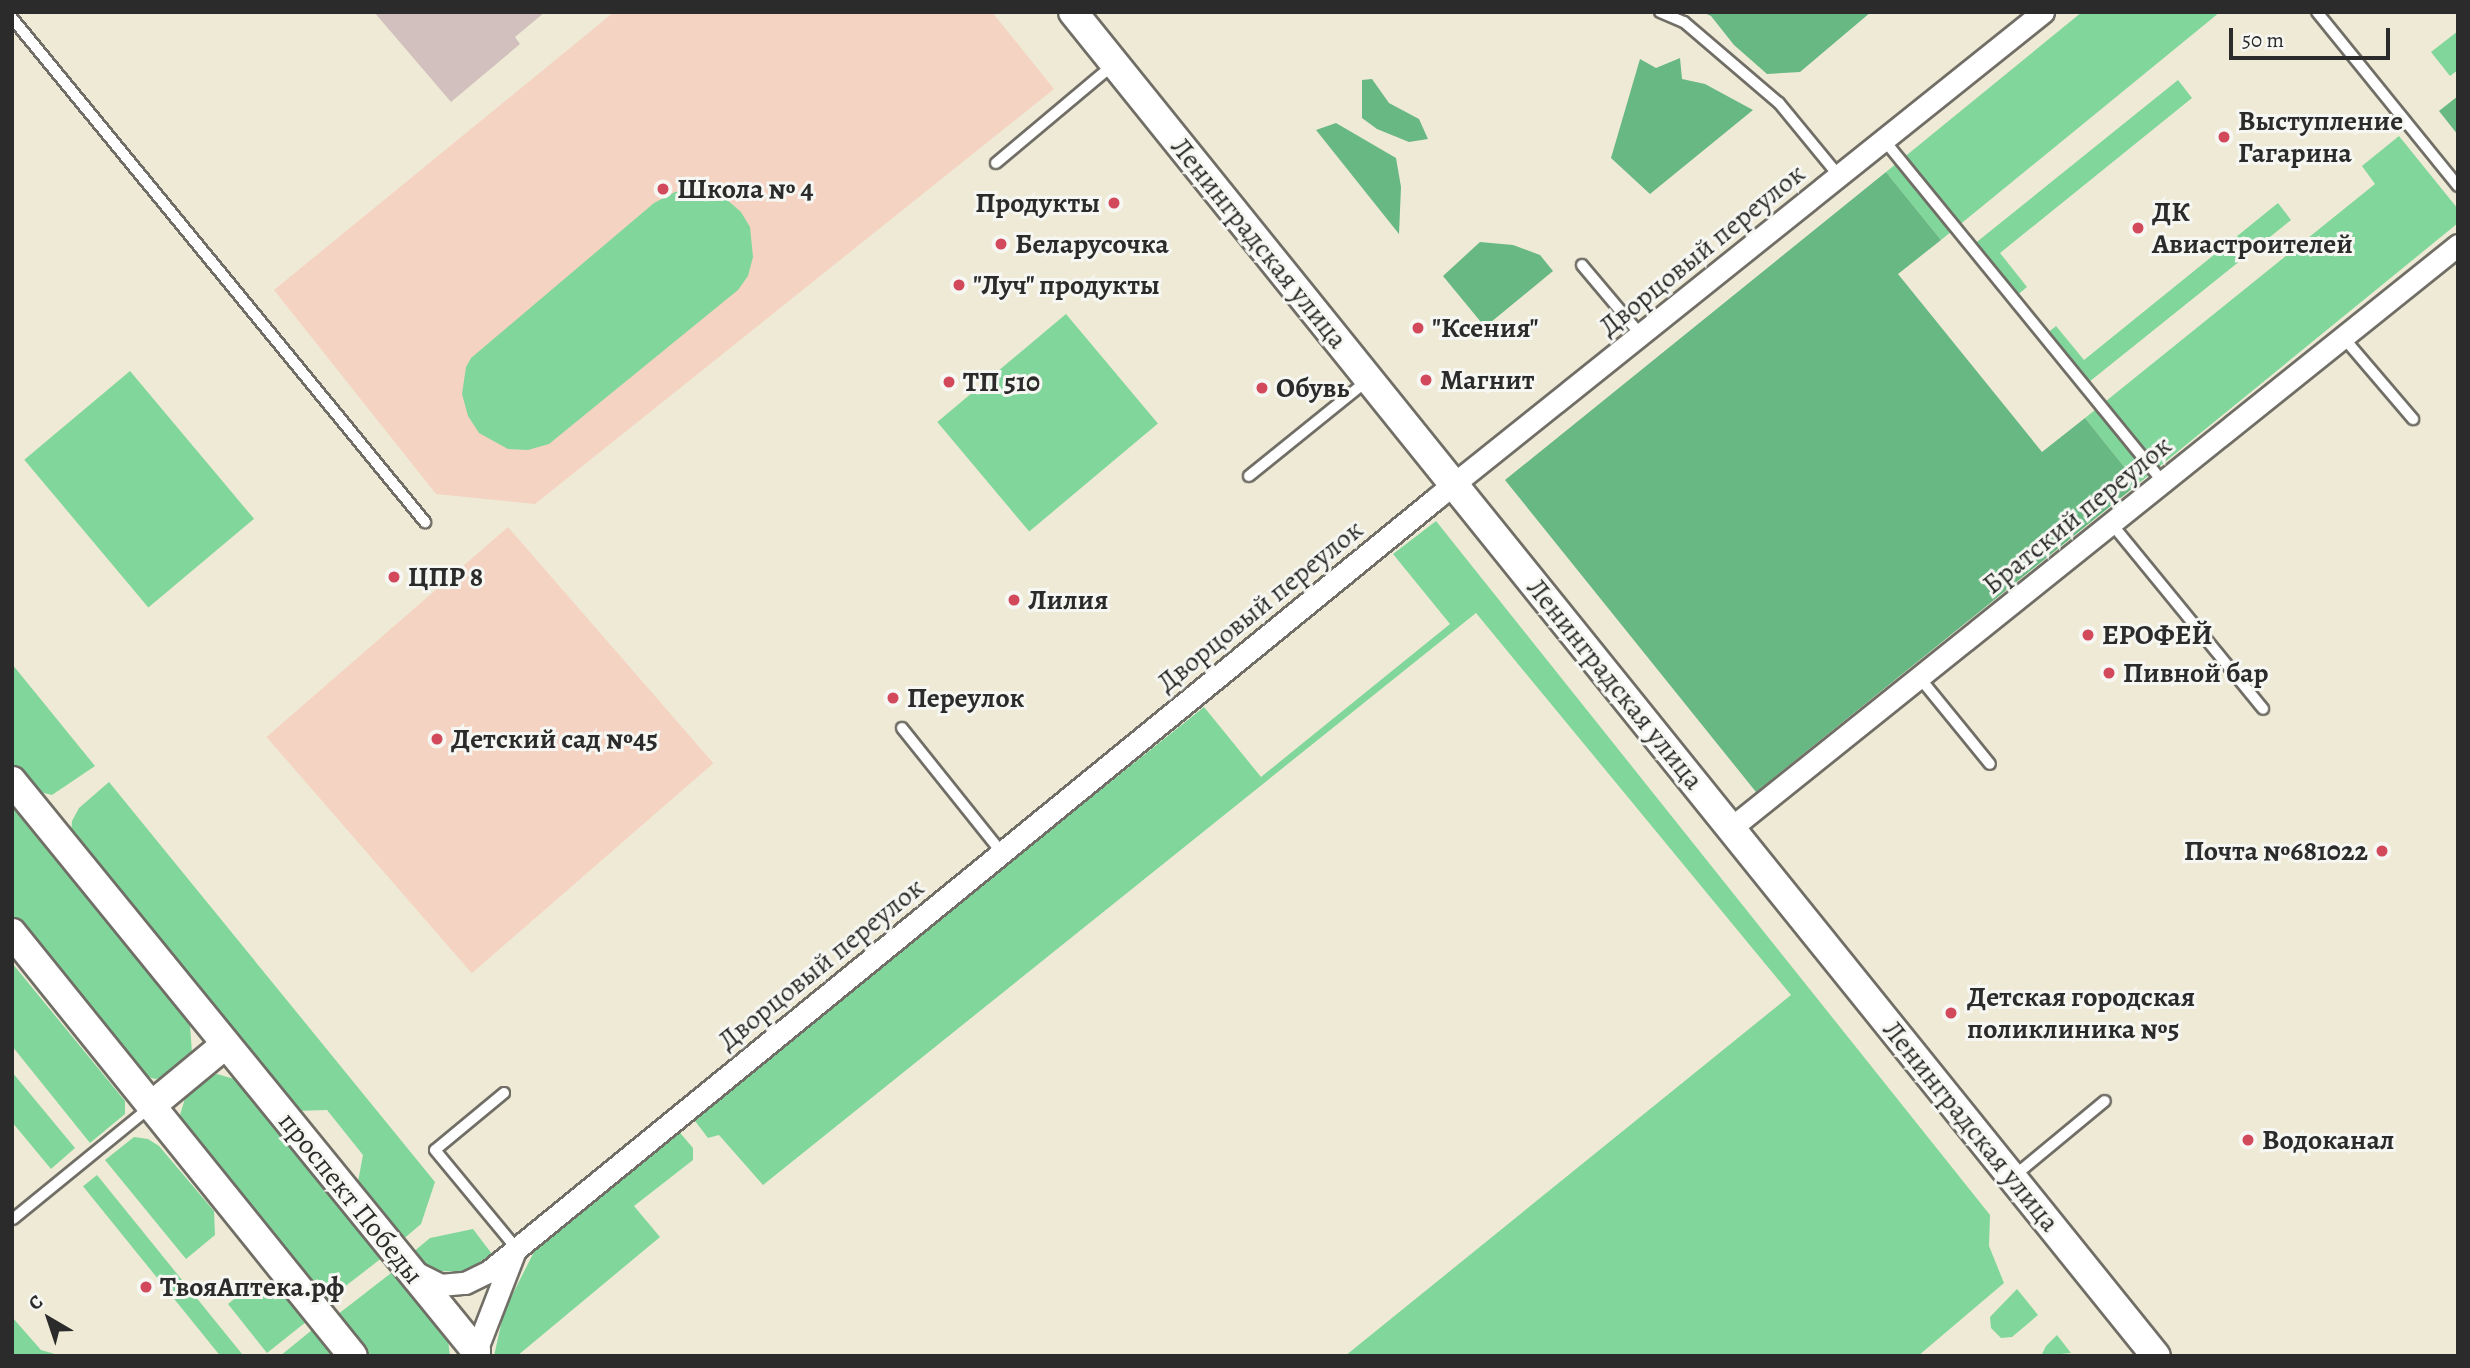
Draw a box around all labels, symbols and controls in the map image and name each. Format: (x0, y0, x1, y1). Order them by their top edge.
scale bar (2232, 14, 2393, 58)
text: 50 m (2242, 26, 2284, 54)
place label: Выступление Гагарина (2238, 104, 2403, 170)
marker: Выступление Гагарина (2216, 129, 2232, 145)
street label: Ленинградская улица (1163, 131, 1355, 355)
street label: Дворцовый переулок (1592, 157, 1812, 343)
place label: Школа № 4 (677, 172, 814, 206)
marker: Школа № 4 (655, 181, 671, 197)
place label: Продукты (975, 186, 1100, 220)
marker: Продукты (1106, 195, 1122, 211)
place label: ДК Авиастроителей (2152, 195, 2353, 261)
marker: ДК Авиастроителей (2130, 220, 2146, 236)
place label: Беларусочка (1015, 227, 1169, 261)
marker: Беларусочка (993, 236, 1009, 252)
place label: "Луч" продукты (973, 268, 1160, 302)
marker: "Луч" продукты (951, 277, 967, 293)
place label: "Ксения" (1432, 311, 1538, 345)
marker: "Ксения" (1410, 320, 1426, 336)
place label: Магнит (1440, 363, 1535, 397)
place label: ТП 510 (963, 365, 1040, 399)
place label: Обувь (1276, 371, 1349, 405)
marker: Магнит (1418, 372, 1434, 388)
marker: ТП 510 (941, 374, 957, 390)
marker: Обувь (1254, 380, 1270, 396)
street label: Братский переулок (1976, 429, 2178, 601)
street label: Дворцовый переулок (1150, 513, 1370, 699)
place label: ЦПР 8 (408, 560, 483, 594)
marker: ЦПР 8 (386, 569, 402, 585)
street label: Ленинградская улица (1519, 572, 1711, 796)
place label: Лилия (1028, 583, 1108, 617)
marker: Лилия (1006, 592, 1022, 608)
place label: ЕРОФЕЙ (2102, 618, 2212, 652)
marker: ЕРОФЕЙ (2080, 627, 2096, 643)
place label: Пивной бар (2123, 656, 2269, 690)
marker: Пивной бар (2101, 665, 2117, 681)
place label: Переулок (907, 681, 1025, 715)
marker: Переулок (885, 690, 901, 706)
place label: Детский сад №45 (451, 722, 658, 756)
marker: Детский сад №45 (429, 731, 445, 747)
place label: Почта №681022 (2184, 834, 2368, 868)
marker: Почта №681022 (2374, 843, 2390, 859)
street label: Дворцовый переулок (711, 871, 931, 1057)
place label: Детская городская поликлиника №5 (1967, 980, 2195, 1046)
marker: Детская городская поликлиника №5 (1941, 1003, 1961, 1023)
street label: Ленинградская улица (1875, 1014, 2067, 1238)
street label: проспект Победы (271, 1105, 431, 1291)
place label: Водоканал (2262, 1123, 2394, 1157)
marker: Водоканал (2240, 1132, 2256, 1148)
place label: ТвояАптека.рф (160, 1270, 344, 1304)
marker: ТвояАптека.рф (138, 1279, 154, 1295)
north arrow (14, 1284, 84, 1354)
text: С (23, 1289, 49, 1316)

